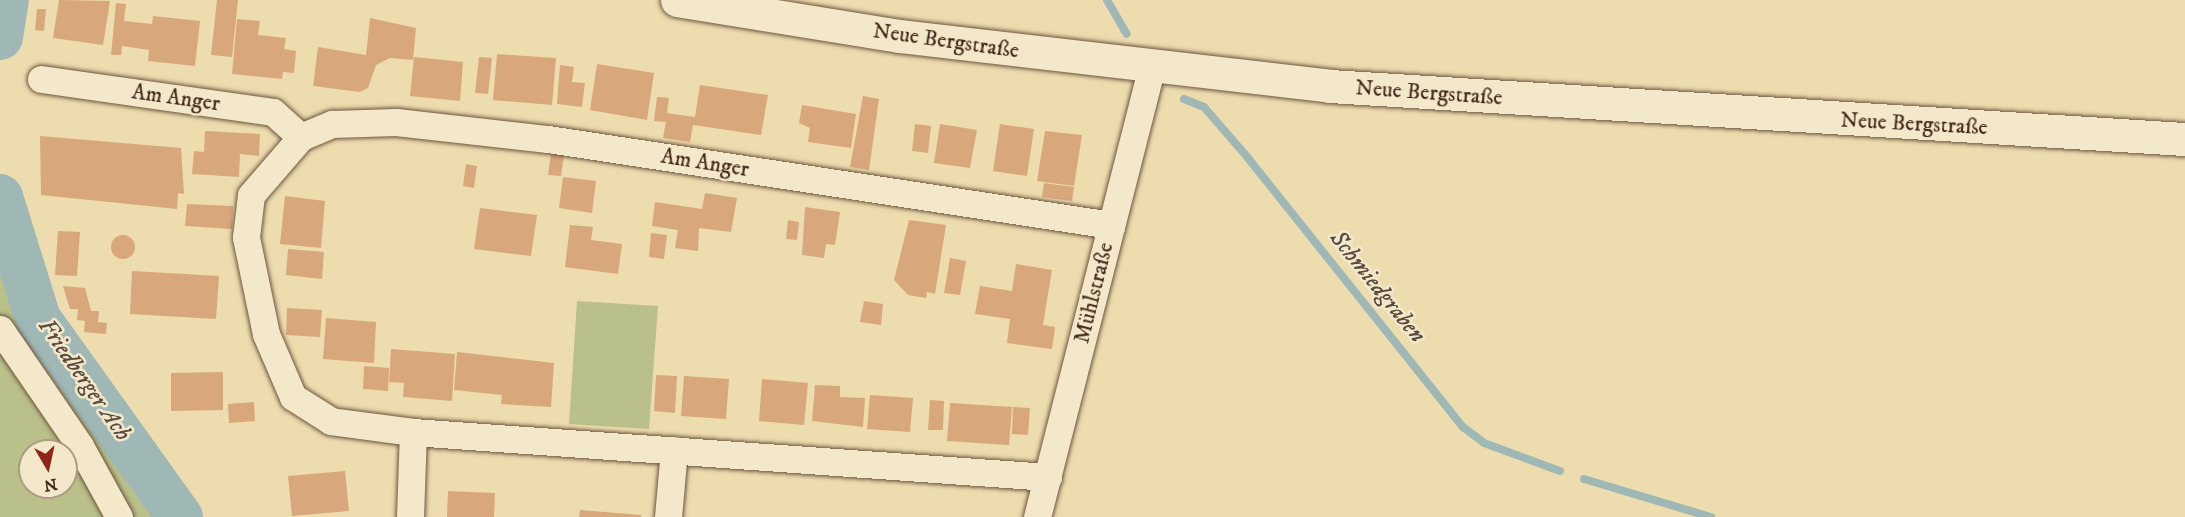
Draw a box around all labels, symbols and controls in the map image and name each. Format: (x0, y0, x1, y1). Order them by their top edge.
street label: Neue Bergstraße (871, 18, 1021, 64)
street label: Neue Bergstraße (1355, 75, 1503, 111)
street label: Am Anger (130, 79, 222, 117)
street label: Neue Bergstraße (1840, 107, 1988, 141)
street label: Am Anger (659, 143, 751, 183)
water label: Schmiedgraben (1323, 225, 1431, 349)
street label: Mühlstraße (1069, 240, 1119, 346)
water label: Friedberger Ach (31, 313, 137, 447)
north arrow (18, 439, 78, 499)
text: N (42, 474, 59, 496)

